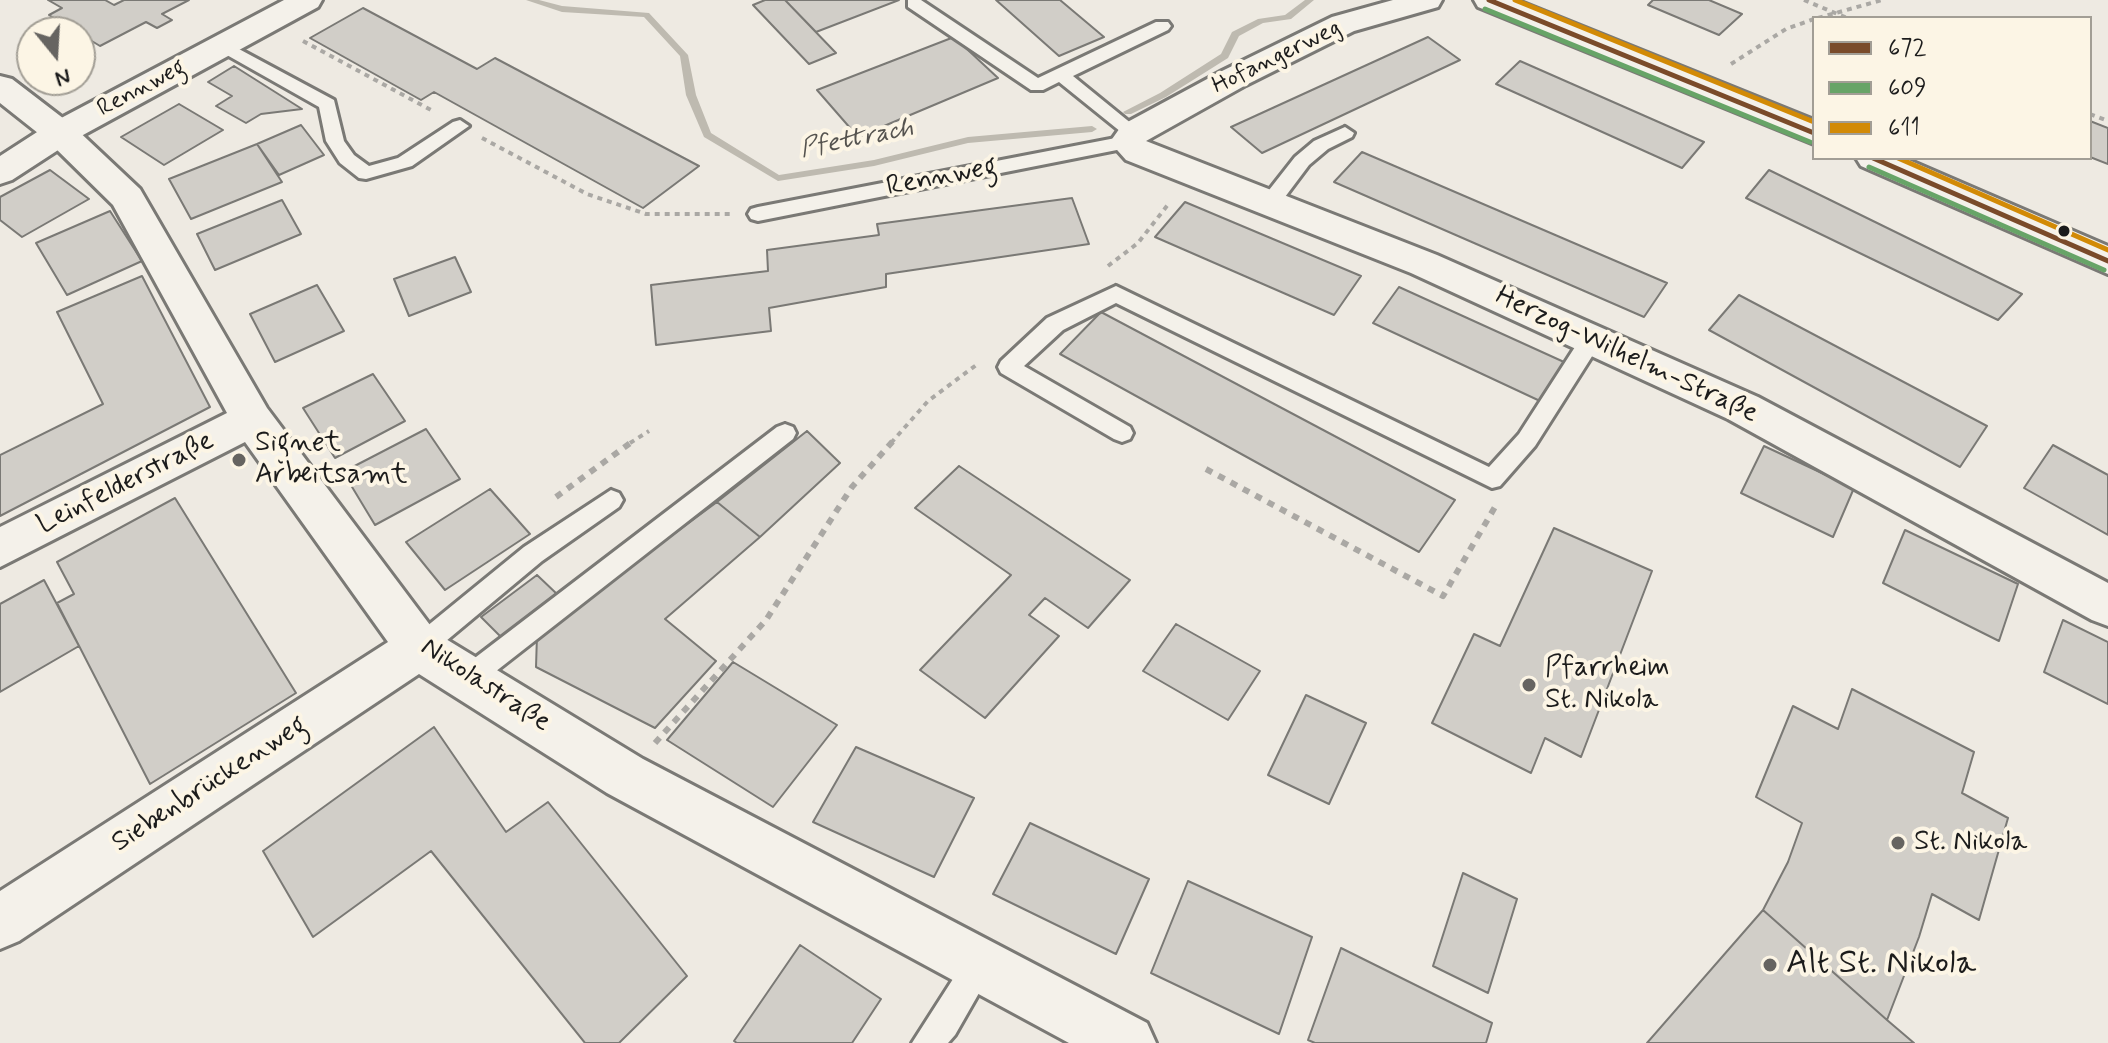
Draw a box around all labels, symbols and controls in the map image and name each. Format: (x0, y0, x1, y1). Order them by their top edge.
street label: Hofangerweg (1208, 14, 1346, 102)
north arrow (16, 16, 96, 96)
legend (1812, 16, 2092, 160)
text: 672 (1888, 33, 1927, 64)
street label: Rennweg (93, 54, 191, 124)
text: N (52, 61, 74, 93)
text: 609 (1888, 73, 1927, 104)
text: 611 (1888, 113, 1920, 144)
water label: Pfettrach (798, 114, 916, 166)
street label: Rennweg (884, 151, 1000, 205)
unlabelled marker (2056, 223, 2072, 239)
street label: Herzog-Wilhelm-Straße (1489, 280, 1763, 432)
street label: Leinfelderstraße (32, 425, 220, 543)
place label: Signet Arbeitsamt (255, 427, 407, 493)
marker: Signet Arbeitsamt (230, 451, 248, 469)
street label: Nikolastraße (414, 631, 556, 741)
place label: Pfarrheim St. Nikola (1545, 652, 1670, 718)
marker: Pfarrheim St. Nikola (1520, 676, 1538, 694)
street label: Siebenbrückenweg (106, 709, 314, 861)
place label: St. Nikola (1914, 826, 2027, 860)
marker: St. Nikola (1889, 834, 1907, 852)
place label: Alt St. Nikola (1786, 945, 1976, 985)
marker: Alt St. Nikola (1761, 956, 1779, 974)

